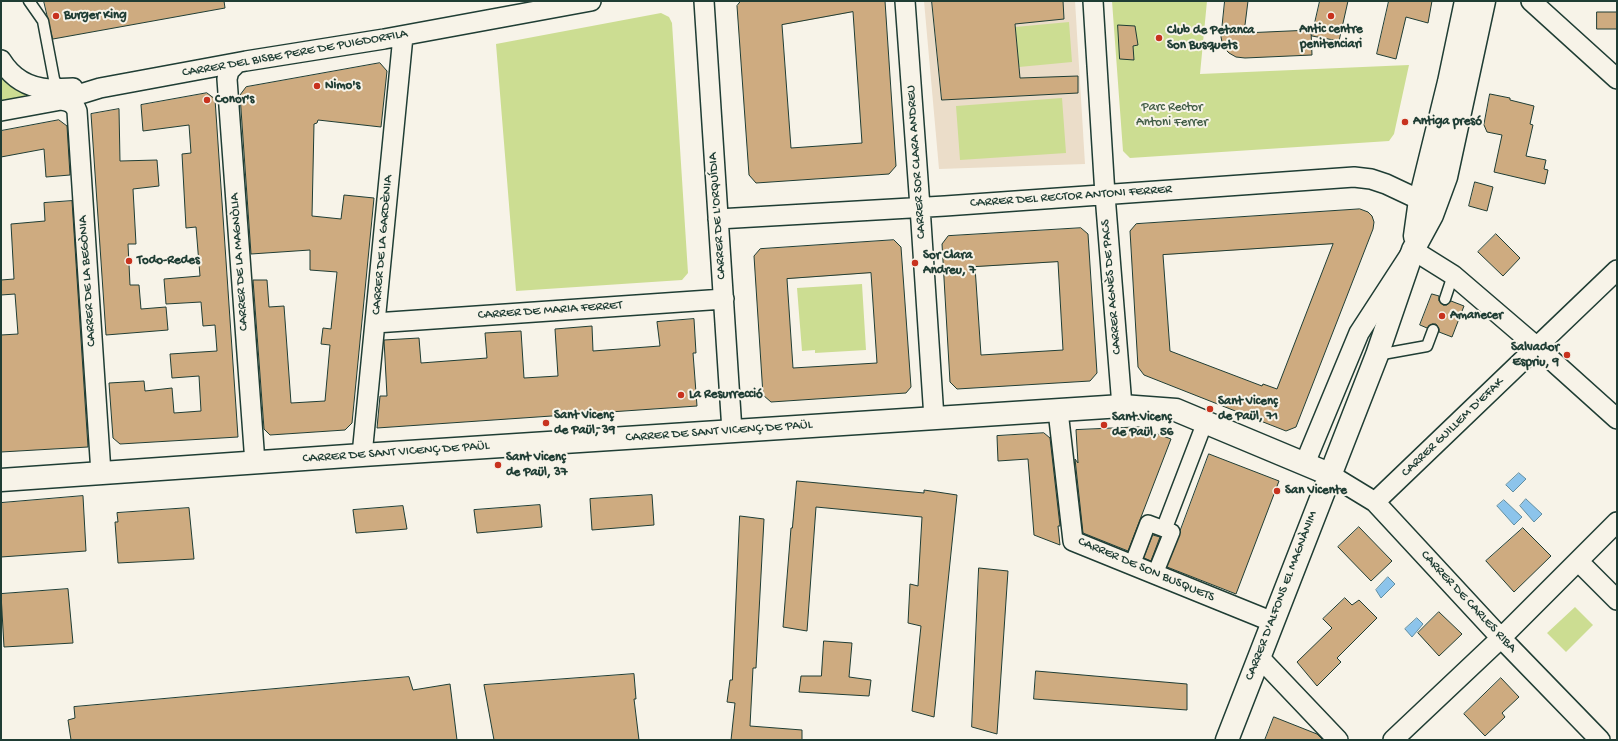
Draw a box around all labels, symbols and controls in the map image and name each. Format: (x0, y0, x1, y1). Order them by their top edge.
place label: Burger King (64, 8, 127, 24)
marker: Burger King (51, 11, 61, 21)
marker: Antic centre penitenciari (1326, 11, 1336, 21)
place label: Antic centre penitenciari (1299, 22, 1363, 53)
place label: Club de Petanca Son Busquets (1167, 23, 1255, 54)
street label: CARRER DEL BISBE PERE DE PUIGDORFILA (181, 26, 409, 82)
marker: Club de Petanca Son Busquets (1154, 33, 1164, 43)
place label: Nimo's (325, 78, 360, 94)
marker: Nimo's (312, 81, 322, 91)
street label: CARRER SOR CLARA ANDREU (904, 85, 930, 239)
place label: Conor's (215, 92, 254, 108)
marker: Conor's (202, 95, 212, 105)
park label: Parc Rector Antoni Ferrer (1136, 100, 1208, 131)
place label: Antiga presó (1413, 114, 1482, 130)
marker: Antiga presó (1400, 117, 1410, 127)
street label: CARRER DE L'ORQUÍDIA (706, 152, 730, 280)
street label: CARRER DE LA GARDÈNIA (369, 175, 397, 315)
street label: CARRER DEL RECTOR ANTONI FERRER (970, 182, 1172, 212)
street label: CARRER DE LA MAGNÒLIA (227, 193, 253, 331)
street label: CARRER DE LA BEGÒNIA (76, 215, 100, 347)
street label: CARRER AGNÈS DE PACS (1098, 219, 1126, 355)
place label: Sor Clara Andreu, 7 (923, 248, 976, 279)
place label: Todo-Redes (137, 253, 200, 269)
marker: Todo-Redes (124, 256, 134, 266)
marker: Sor Clara Andreu, 7 (910, 258, 920, 268)
street label: CARRER DE MARIA FERRET (477, 298, 623, 324)
place label: Amanecer (1450, 308, 1503, 324)
marker: Amanecer (1437, 311, 1447, 321)
place label: Salvador Espriu, 9 (1511, 340, 1559, 371)
marker: Salvador Espriu, 9 (1562, 350, 1572, 360)
street label: CARRER GUILLEM D'EFAK (1399, 375, 1507, 481)
place label: La Resurrecció (689, 387, 763, 403)
marker: La Resurrecció (676, 390, 686, 400)
place label: Sant Vicenç de Paül, 71 (1218, 394, 1278, 425)
marker: Sant Vicenç de Paül, 71 (1205, 404, 1215, 414)
place label: Sant Vicenç de Paül, 39 (554, 408, 615, 439)
place label: Sant Vicenç de Paül, 56 (1112, 410, 1173, 441)
marker: Sant Vicenç de Paül, 39 (541, 418, 551, 428)
street label: CARRER DE SANT VICENÇ DE PAÜL (625, 418, 813, 446)
marker: Sant Vicenç de Paül, 56 (1099, 420, 1109, 430)
street label: CARRER DE SANT VICENÇ DE PAÜL (302, 439, 490, 467)
place label: Sant Vicenç de Paül, 37 (506, 450, 567, 481)
marker: Sant Vicenç de Paül, 37 (493, 460, 503, 470)
place label: San Vicente (1285, 483, 1347, 499)
marker: San Vicente (1272, 486, 1282, 496)
street label: CARRER D'ALFONS EL MAGNÀNIM (1242, 509, 1322, 683)
street label: CARRER DE SON BUSQUETS (1075, 534, 1217, 606)
street label: CARRER DE CARLES RIBA (1417, 548, 1519, 656)

